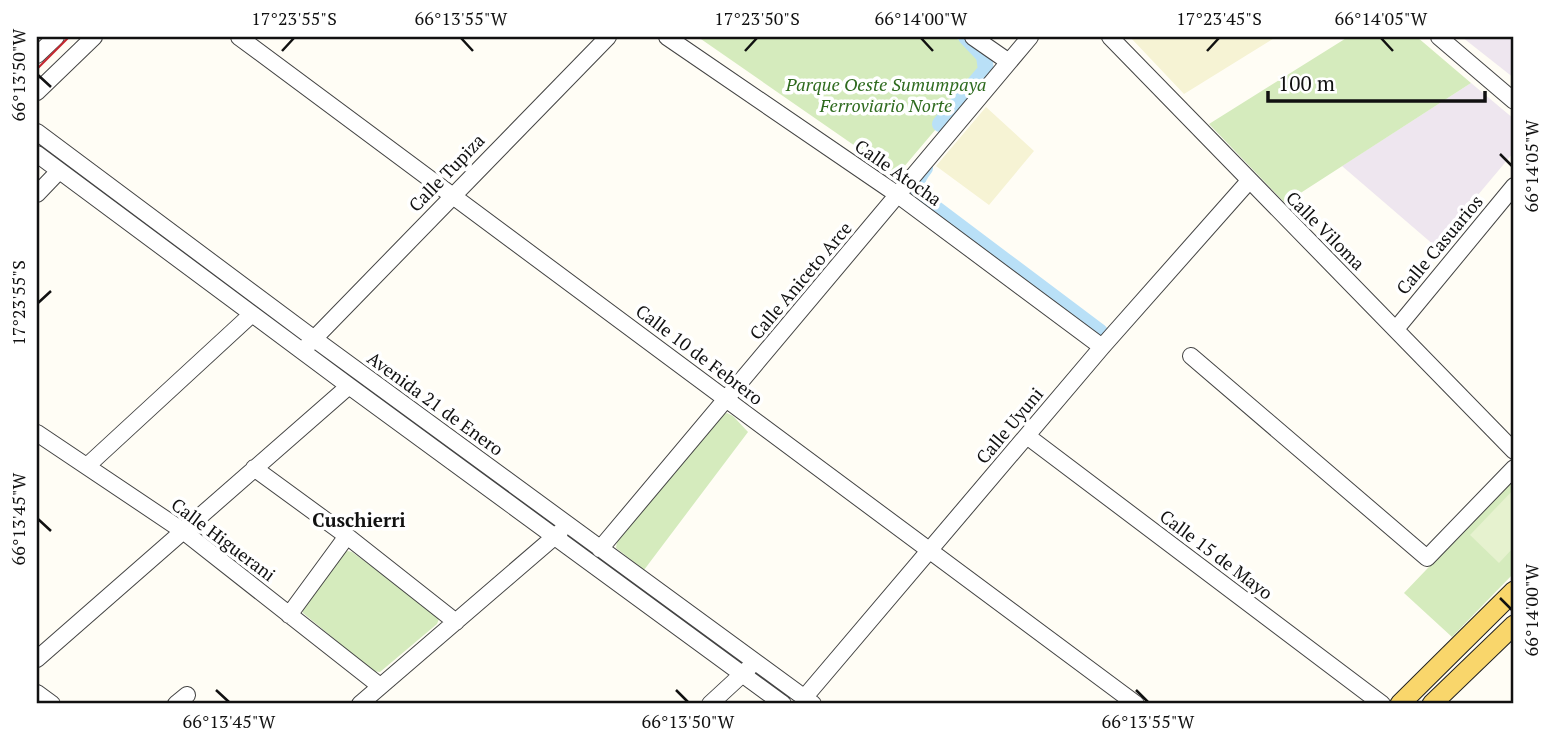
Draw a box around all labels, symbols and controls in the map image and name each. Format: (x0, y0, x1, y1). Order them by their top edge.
text: 17°23'55"S (251, 6, 337, 30)
text: 66°13'55"W (415, 6, 508, 30)
text: 17°23'50"S (714, 6, 800, 30)
text: 66°14'00"W (875, 6, 968, 30)
text: 17°23'45"S (1176, 6, 1262, 30)
text: 66°14'05"W (1335, 6, 1428, 30)
text: 66°13'50"W (6, 28, 30, 121)
scale bar (1268, 60, 1484, 104)
text: 100 m (1278, 69, 1335, 97)
park label: Parque Oeste Sumumpaya Ferroviario Norte (785, 72, 986, 117)
text: 66°14'05"W (1519, 119, 1543, 212)
street label: Calle Tupiza (403, 128, 489, 216)
street label: Calle Atocha (850, 133, 947, 211)
street label: Calle Viloma (1281, 186, 1370, 275)
street label: Calle Casuarios (1391, 190, 1488, 299)
street label: Calle Aniceto Arce (744, 216, 857, 344)
text: 17°23'55"S (6, 260, 30, 346)
street label: Calle 10 de Febrero (631, 298, 768, 410)
street label: Avenida 21 de Enero (363, 346, 508, 461)
street label: Calle Uyuni (970, 382, 1048, 469)
text: 66°13'45"W (6, 472, 30, 565)
street label: Calle Higuerani (167, 492, 281, 586)
street label: Calle 15 de Mayo (1155, 504, 1278, 605)
district label: Cuschierri (312, 507, 406, 532)
text: 66°14'00"W (1519, 563, 1543, 656)
text: 66°13'45"W (183, 709, 276, 733)
text: 66°13'50"W (642, 709, 735, 733)
text: 66°13'55"W (1102, 709, 1195, 733)

